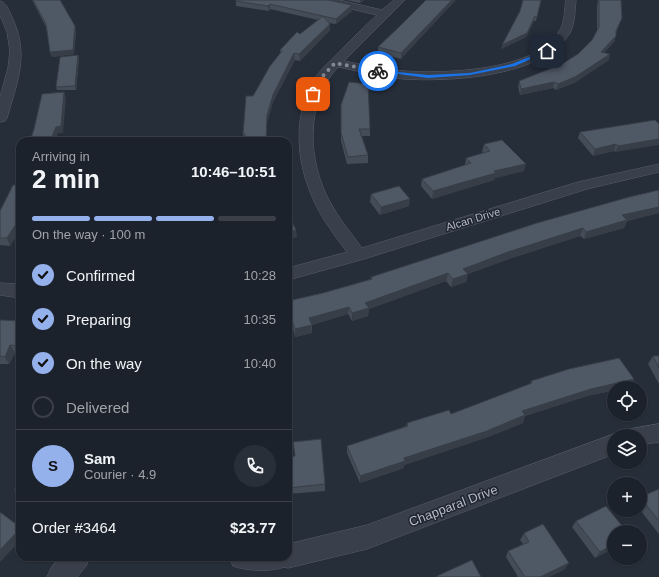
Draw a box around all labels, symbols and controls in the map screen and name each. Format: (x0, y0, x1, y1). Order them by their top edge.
pin (530, 34, 564, 68)
icon: home (536, 40, 558, 62)
courier (358, 51, 398, 91)
icon: bike (367, 60, 389, 82)
pin (296, 77, 330, 111)
icon: bag (302, 83, 324, 105)
text: Arriving in (32, 149, 90, 164)
text: 10:46–10:51 (191, 163, 276, 180)
text: 2 min (32, 164, 100, 194)
street label: Alcan Drive (444, 205, 502, 233)
text: On the way · 100 m (32, 227, 145, 242)
icon: check (32, 264, 54, 286)
text: Confirmed (66, 267, 135, 284)
text: 10:28 (243, 268, 276, 283)
icon: check (32, 308, 54, 330)
text: Preparing (66, 311, 131, 328)
text: 10:35 (243, 312, 276, 327)
icon: check (32, 352, 54, 374)
text: On the way (66, 355, 142, 372)
text: 10:40 (243, 356, 276, 371)
map controls (607, 381, 647, 565)
button: locate (607, 381, 647, 421)
text: Delivered (66, 399, 129, 416)
button: layers (607, 429, 647, 469)
button: phone (234, 445, 276, 487)
text: Sam (84, 450, 116, 467)
text: S (48, 457, 58, 474)
text: Courier · 4.9 (84, 467, 156, 482)
button: + (607, 477, 647, 517)
street label: Chapparal Drive (407, 482, 500, 529)
text: Order #3464 (32, 519, 116, 536)
text: $23.77 (230, 519, 276, 536)
button: − (607, 525, 647, 565)

